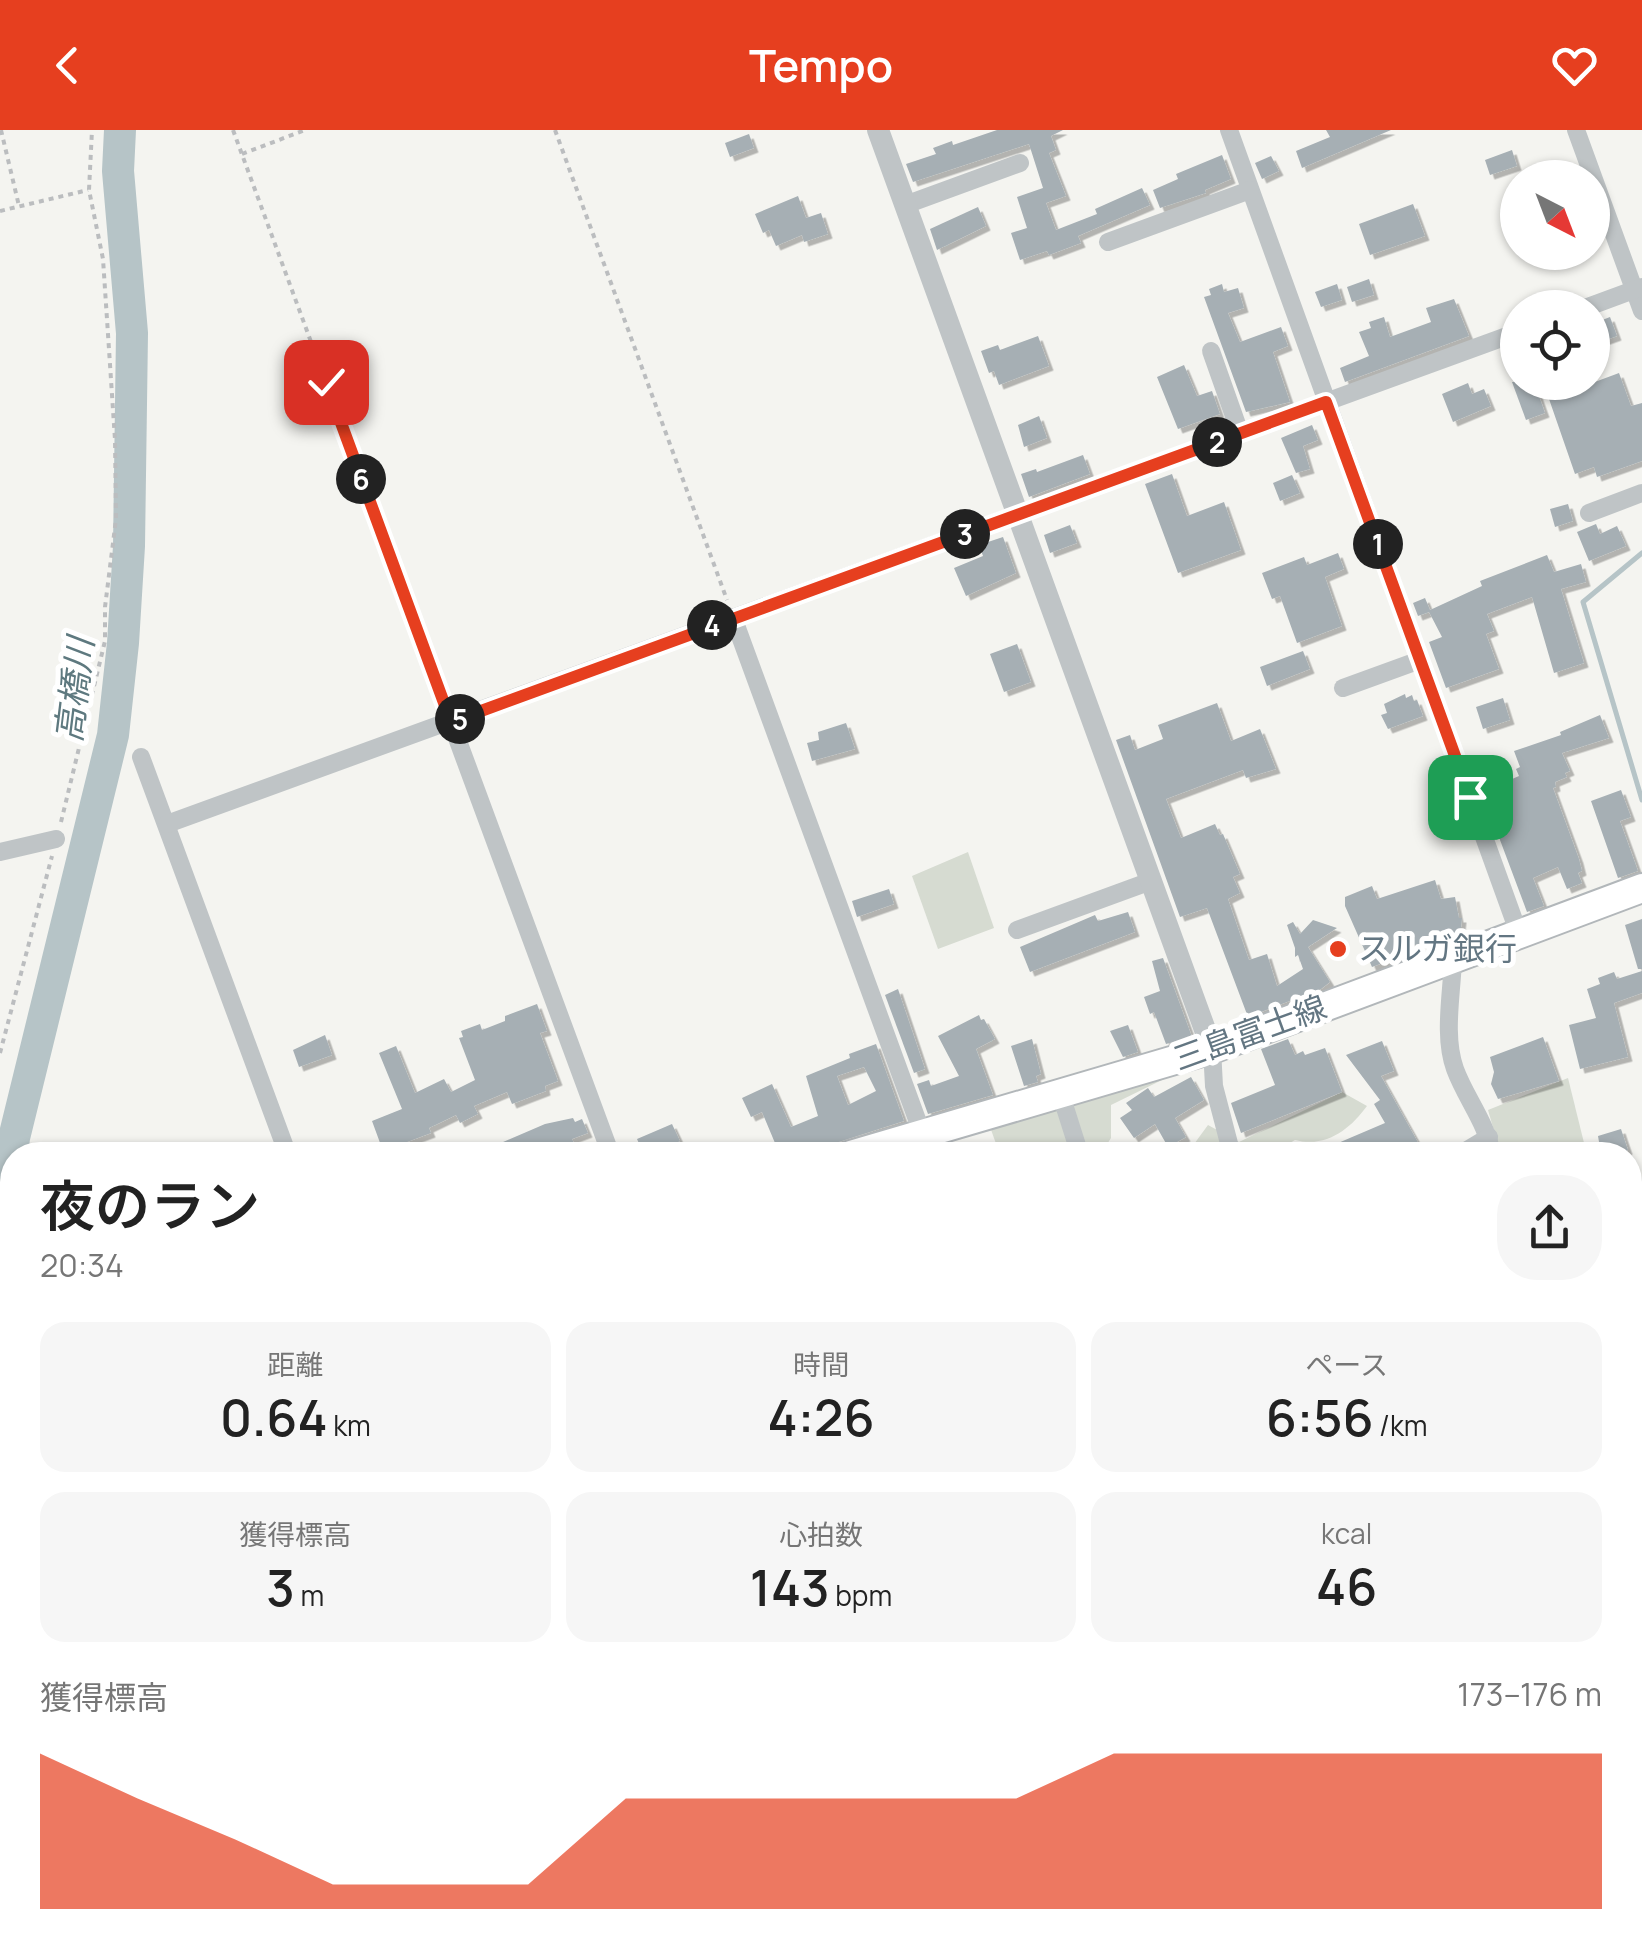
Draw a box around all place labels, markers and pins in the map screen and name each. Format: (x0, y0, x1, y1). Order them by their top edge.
pin (284, 340, 369, 425)
pin: 2 (1192, 417, 1242, 467)
pin: 6 (336, 454, 386, 504)
pin: 3 (940, 509, 990, 559)
pin: 1 (1353, 519, 1403, 569)
pin: 4 (687, 600, 737, 650)
pin: 5 (435, 694, 485, 744)
pin (1428, 755, 1513, 840)
place label: スルガ銀行 (1358, 926, 1517, 970)
marker: スルガ銀行 (1327, 938, 1349, 960)

